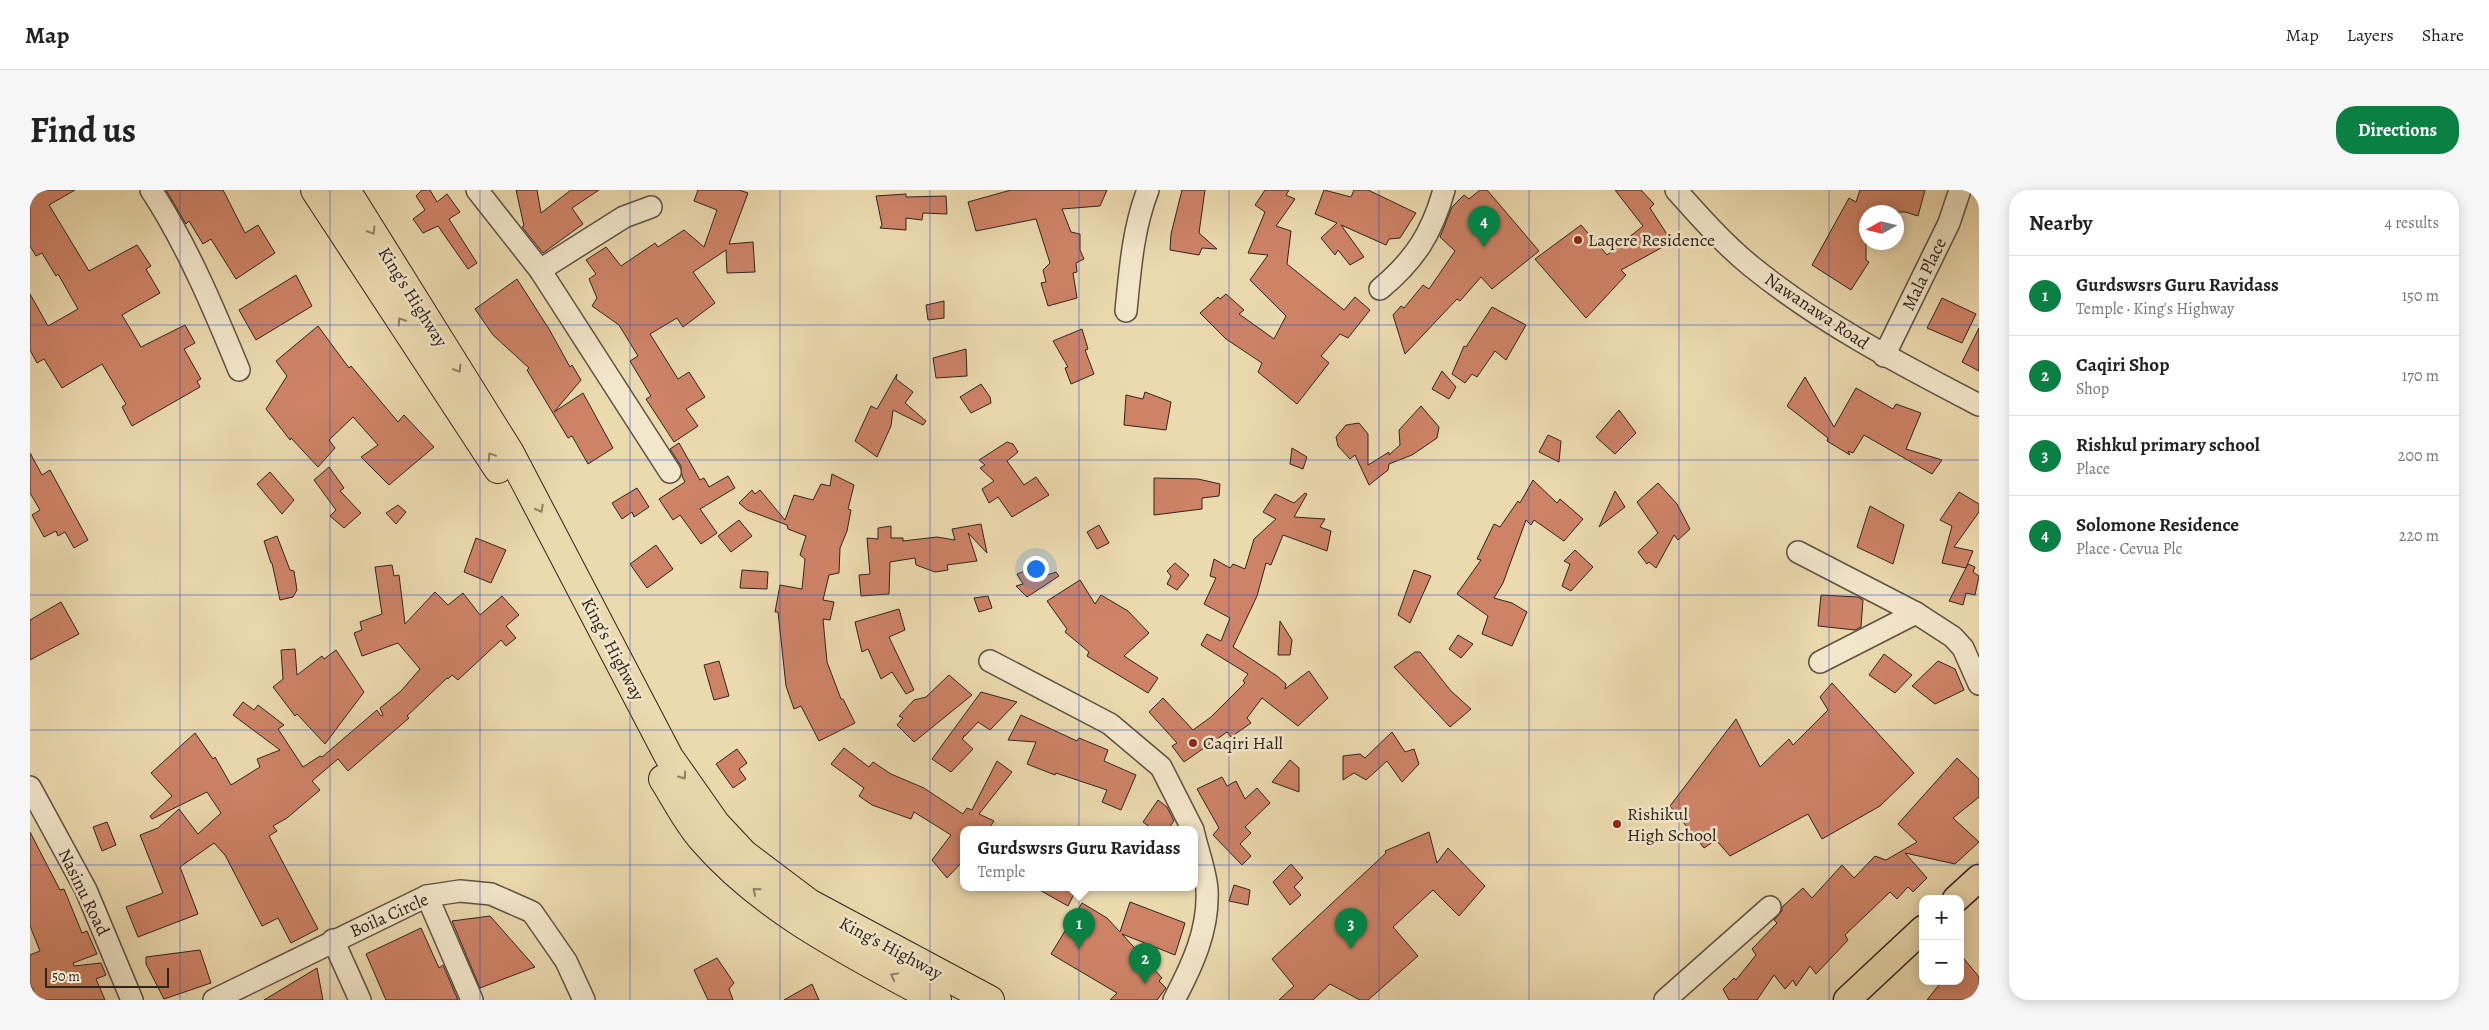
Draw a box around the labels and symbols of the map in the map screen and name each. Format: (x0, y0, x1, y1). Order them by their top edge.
north arrow (1859, 205, 1904, 250)
pin: 4 (1468, 206, 1500, 247)
one-way arrow (366, 226, 376, 235)
place label: Laqere Residence (1588, 228, 1715, 252)
marker: Laqere Residence (1572, 234, 1584, 246)
street label: Mala Place (1896, 234, 1952, 314)
street label: King's Highway (373, 242, 454, 352)
street label: Nawanawa Road (1760, 267, 1874, 355)
one-way arrow (398, 317, 408, 326)
one-way arrow (452, 364, 462, 373)
one-way arrow (487, 453, 497, 462)
one-way arrow (534, 504, 544, 513)
your location (1023, 556, 1049, 582)
street label: King's Highway (576, 593, 651, 706)
place label: Caqiri Hall (1203, 731, 1284, 755)
marker: Caqiri Hall (1187, 737, 1199, 749)
one-way arrow (677, 770, 686, 780)
place label: Rishikul High School (1627, 802, 1717, 847)
marker: Rishikul High School (1611, 818, 1623, 830)
street label: Nasinu Road (53, 845, 116, 940)
street label: Boila Circle (346, 887, 432, 943)
one-way arrow (753, 887, 762, 896)
pin: 1 (1063, 908, 1095, 949)
pin: 3 (1335, 908, 1367, 949)
street label: King's Highway (835, 911, 948, 986)
pin: 2 (1129, 943, 1161, 984)
scale bar (45, 965, 169, 988)
one-way arrow (890, 973, 899, 983)

